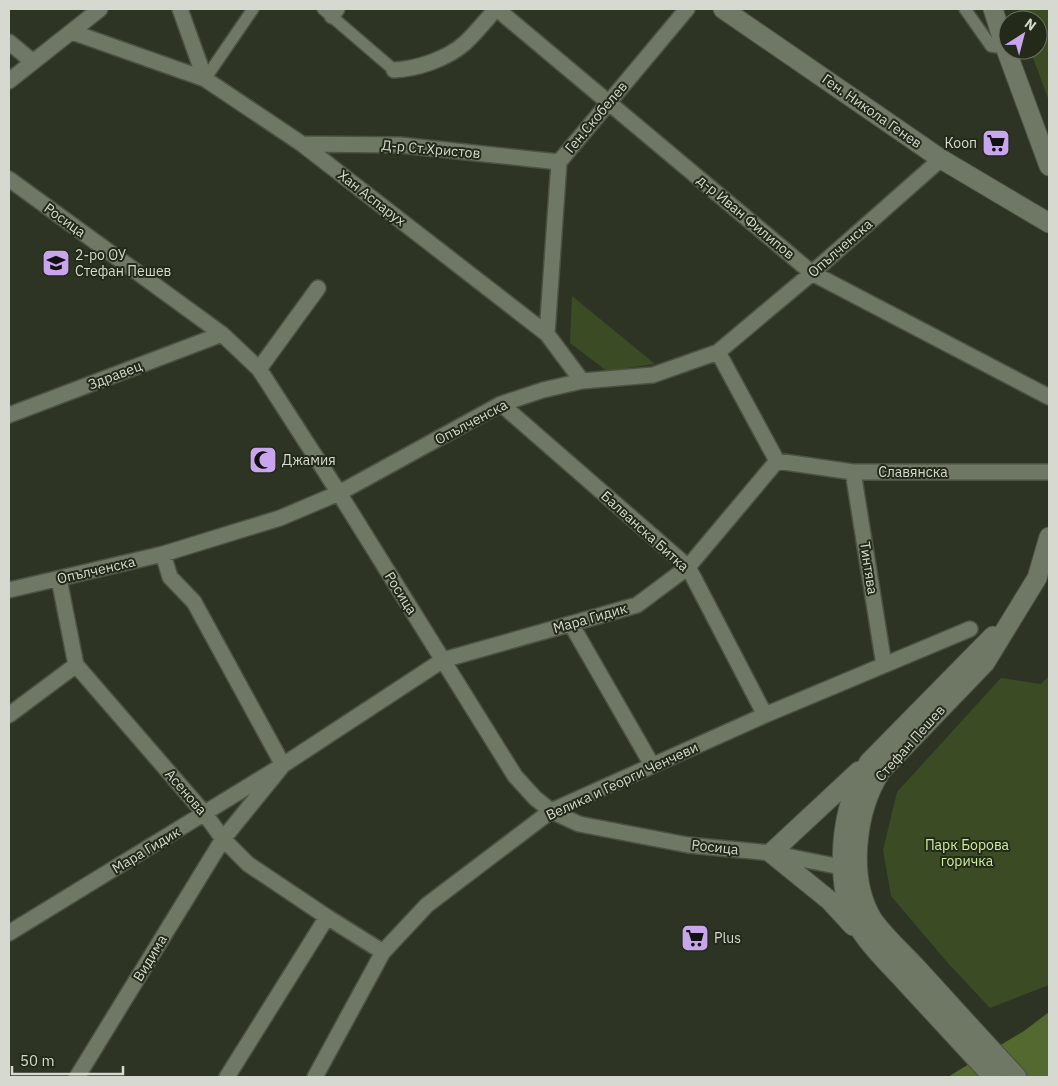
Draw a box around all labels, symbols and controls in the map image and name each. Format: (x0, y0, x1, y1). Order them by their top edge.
north arrow (998, 10, 1048, 60)
text: N (1021, 14, 1040, 35)
street label: Ген. Никола Генев (819, 70, 925, 152)
street label: Ген.Скобелев (561, 78, 631, 156)
supermarket icon: Кооп (981, 128, 1011, 158)
place label: Кооп (944, 134, 977, 152)
street label: Д-р Ст.Христов (381, 136, 481, 162)
street label: Хан Аспарух (335, 166, 409, 230)
street label: д-р Иван Филипов (694, 171, 798, 263)
street label: Росица (41, 199, 90, 241)
street label: Опълченска (804, 215, 876, 281)
place label: 2-ро ОУ Стефан Пешев (75, 246, 171, 280)
school or university icon: 2-ро ОУ Стефан Пешев (41, 248, 71, 278)
street label: Здравец (86, 356, 145, 393)
street label: Опълченска (432, 395, 511, 449)
mosque icon: Джамия (248, 445, 278, 475)
place label: Джамия (282, 451, 336, 469)
street label: Славянска (878, 463, 948, 481)
street label: Балванска Битка (597, 487, 693, 576)
street label: Тинтява (856, 540, 882, 596)
street label: Опълченска (55, 552, 137, 588)
street label: Росица (381, 568, 421, 618)
street label: Мара Гидик (551, 599, 629, 637)
street label: Стефан Пешев (871, 701, 949, 785)
street label: Велика и Георги Ченчеви (543, 738, 701, 824)
street label: Асенова (161, 765, 211, 819)
street label: Мара Гидик (109, 822, 184, 877)
street label: Росица (691, 836, 740, 858)
park label: Парк Борова горичка (925, 836, 1010, 870)
supermarket icon: Plus (680, 923, 710, 953)
place label: Plus (714, 929, 741, 947)
street label: Видима (129, 931, 171, 985)
scale bar (12, 1044, 124, 1076)
text: 50 m (20, 1051, 55, 1070)

